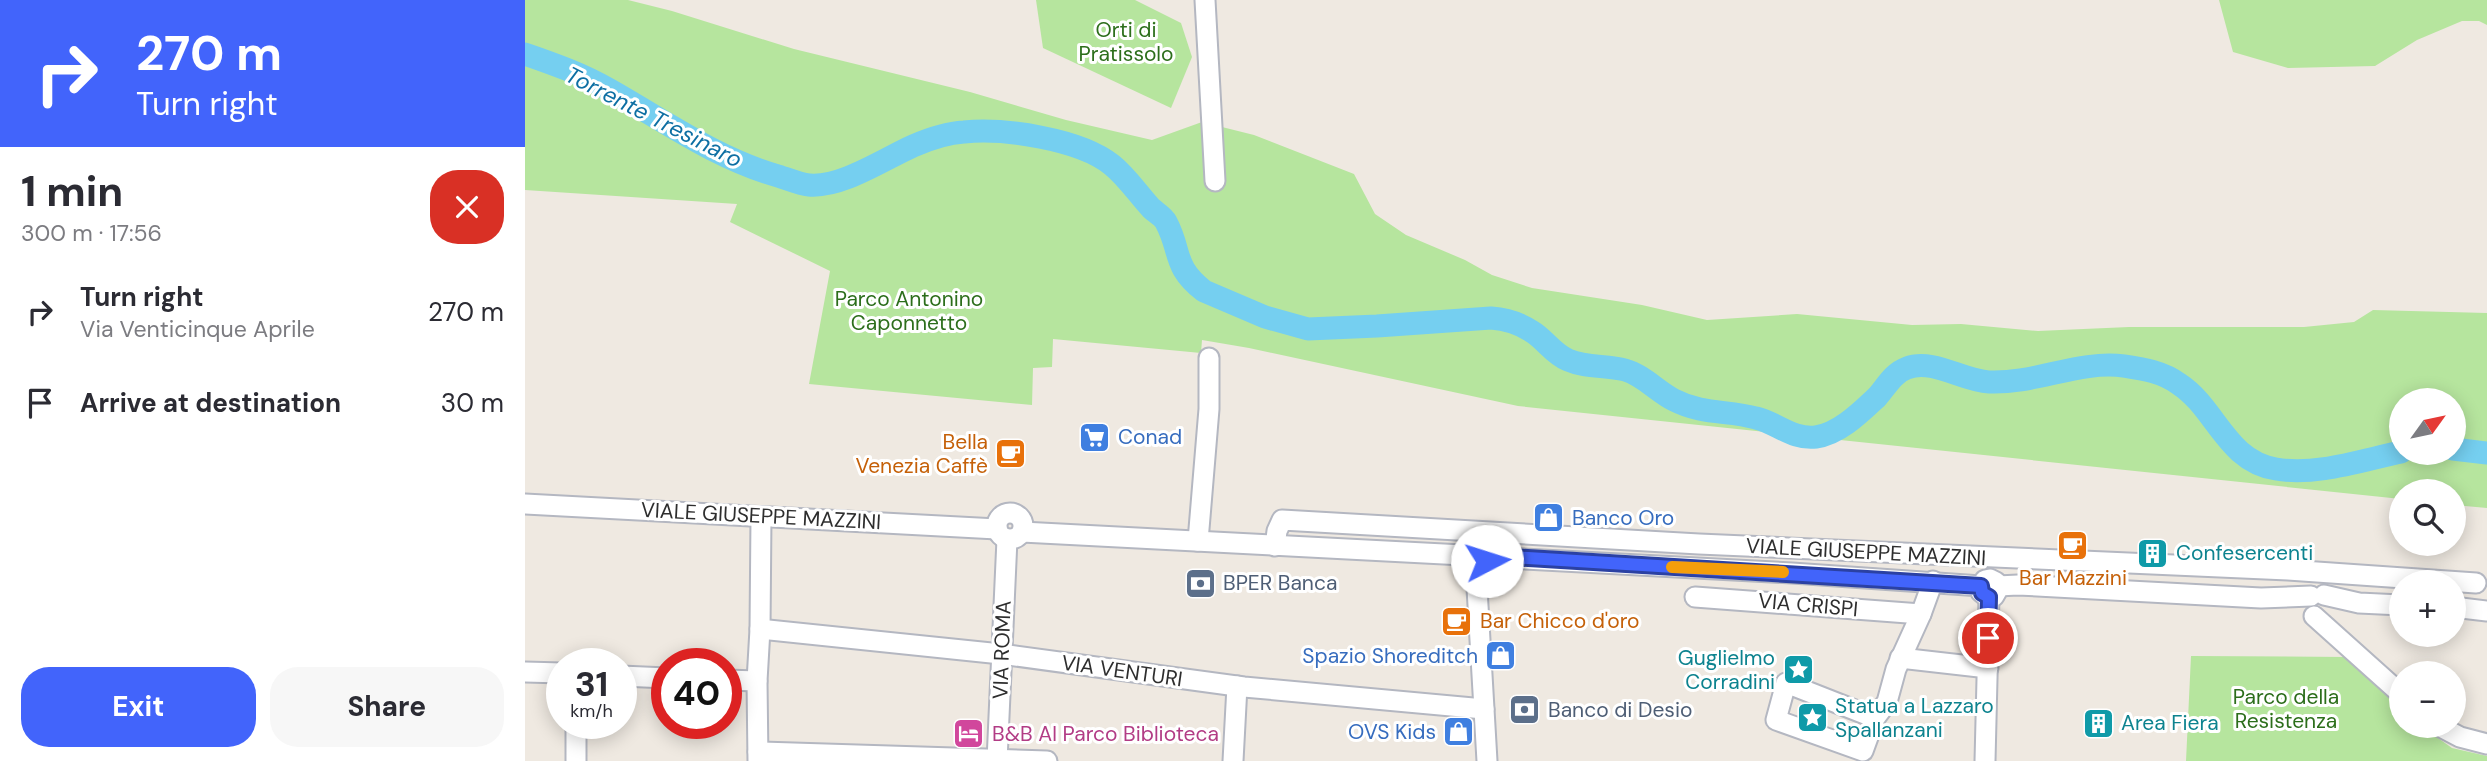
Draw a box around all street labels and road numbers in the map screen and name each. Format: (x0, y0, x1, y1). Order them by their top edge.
street label: VIALE GIUSEPPE MAZZINI (640, 496, 882, 536)
street label: VIALE GIUSEPPE MAZZINI (1745, 532, 1987, 572)
street label: VIA CRISPI (1757, 587, 1859, 623)
street label: VIA ROMA (986, 600, 1018, 700)
street label: VIA VENTURI (1060, 649, 1184, 693)

